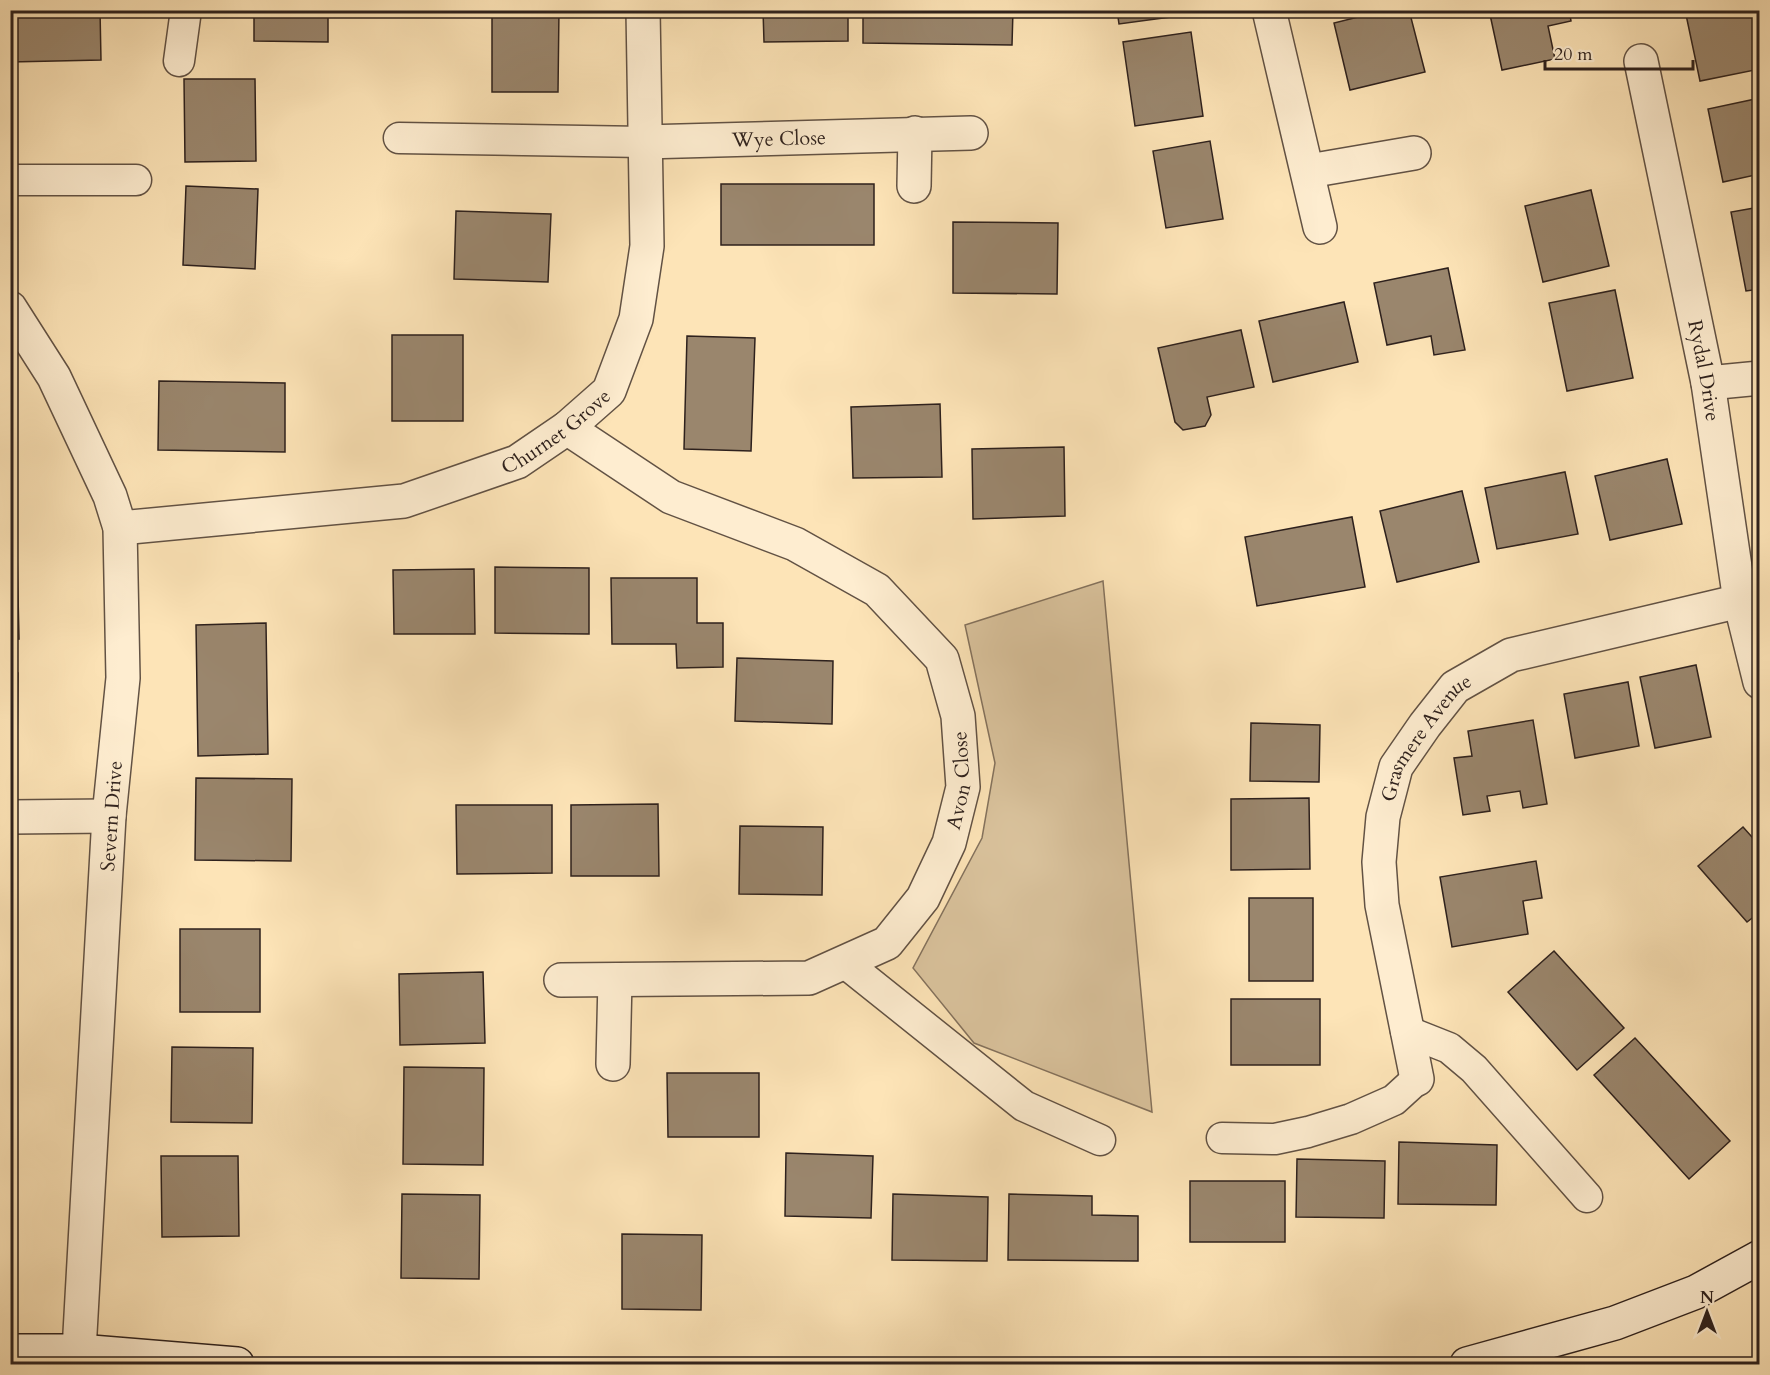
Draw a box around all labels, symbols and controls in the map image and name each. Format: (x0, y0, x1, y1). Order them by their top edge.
scale bar (1545, 33, 1694, 71)
text: 20 m (1554, 42, 1593, 67)
street label: Wye Close (731, 124, 826, 154)
street label: Rydal Drive (1681, 317, 1726, 423)
street label: Churnet Grove (498, 383, 617, 480)
street label: Grasmere Avenue (1375, 667, 1476, 804)
street label: Avon Close (940, 730, 978, 832)
street label: Severn Drive (94, 760, 129, 872)
north arrow (1677, 1282, 1737, 1342)
text: N (1700, 1287, 1714, 1309)

